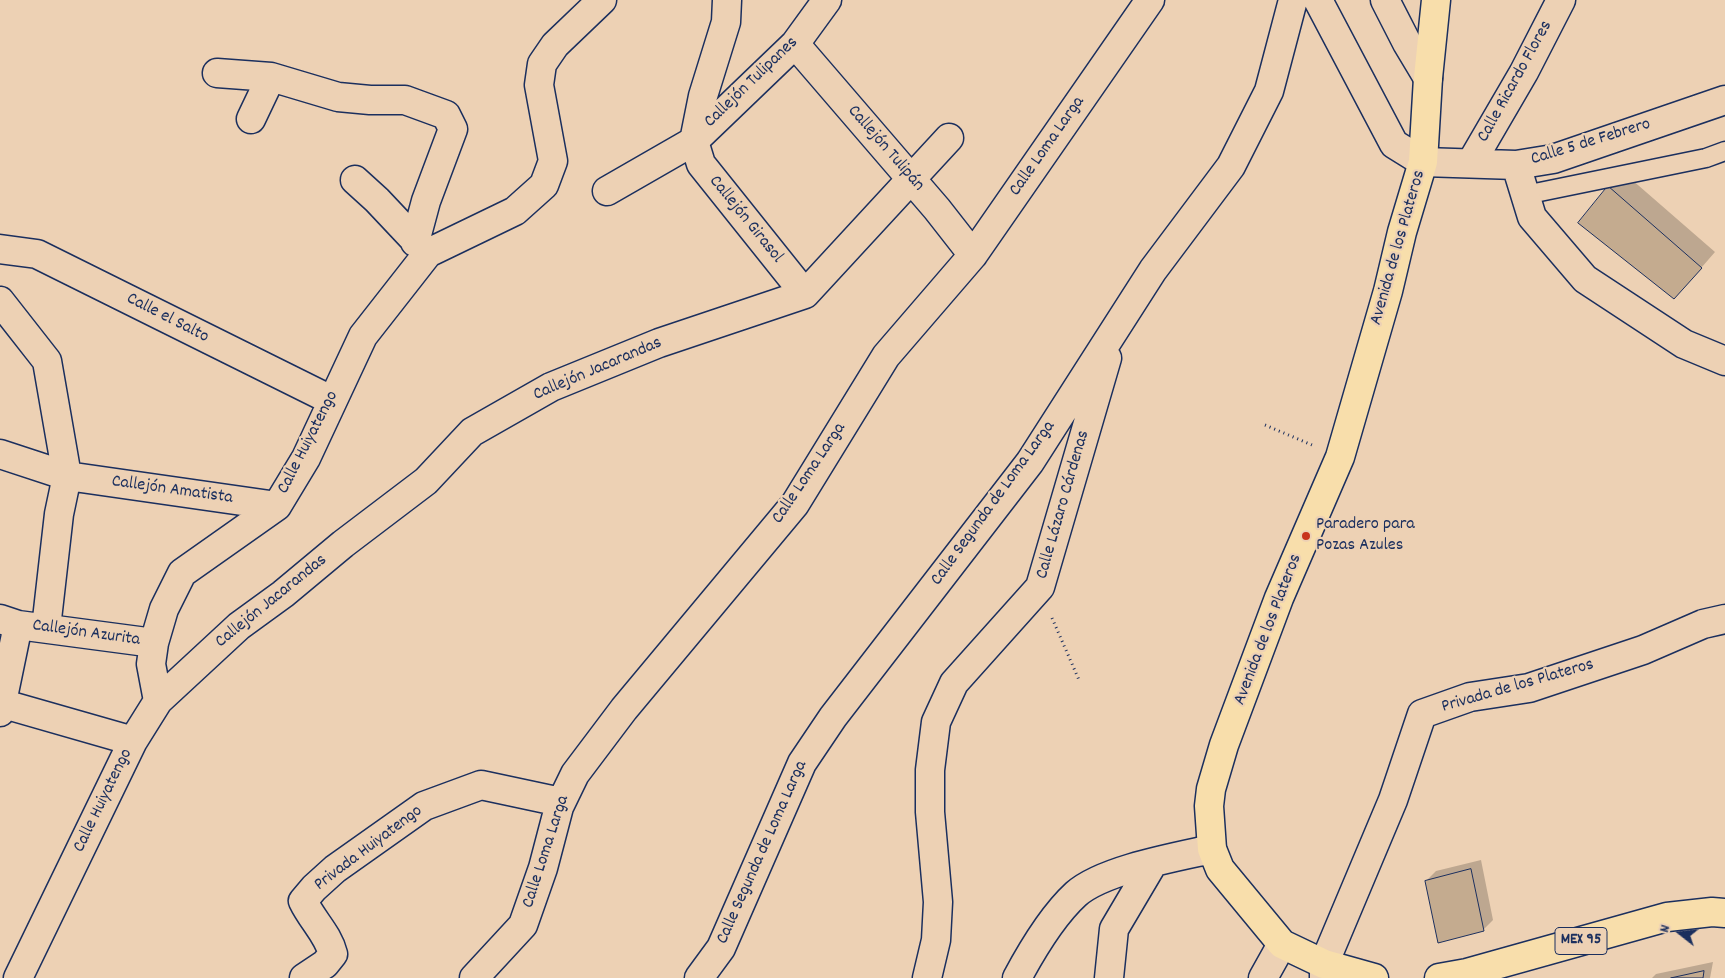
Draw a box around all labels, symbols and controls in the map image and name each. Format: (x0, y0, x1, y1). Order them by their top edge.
street label: Calle Ricardo Flores (1474, 18, 1558, 146)
street label: Callejón Tulipanes (701, 33, 803, 133)
street label: Calle Loma Larga (1006, 93, 1090, 201)
street label: Callejón Tulipán (842, 101, 928, 197)
street label: Calle 5 de Febrero (1529, 115, 1653, 171)
street label: Avenida de los Plateros (1367, 168, 1431, 328)
street label: Callejón Girasol (703, 172, 787, 268)
street label: Calle el Salto (122, 289, 212, 349)
street label: Callejón Jacarandas (530, 333, 666, 407)
street label: Calle Huiyatengo (274, 388, 344, 498)
street label: Calle Segunda de Loma Larga (927, 417, 1061, 591)
street label: Calle Loma Larga (768, 419, 852, 529)
street label: Calle Lázaro Cárdenas (1032, 428, 1096, 582)
street label: Callejón Amatista (110, 472, 234, 510)
place label: Paradero para Pozas Azules (1316, 515, 1415, 558)
marker: Paradero para Pozas Azules (1300, 530, 1312, 542)
street label: Callejón Jacarandas (212, 550, 332, 654)
street label: Avenida de los Plateros (1230, 551, 1308, 709)
street label: Callejón Azurita (31, 616, 141, 652)
street label: Privada de los Plateros (1439, 655, 1597, 719)
street label: Calle Huiyatengo (70, 746, 138, 856)
street label: Calle Segunda de Loma Larga (713, 758, 813, 948)
street label: Calle Loma Larga (519, 793, 575, 911)
street label: Privada Huiyatengo (311, 801, 427, 897)
north arrow (1655, 908, 1705, 958)
text: N (1655, 923, 1676, 935)
road number: MEX 95 (1555, 928, 1607, 954)

